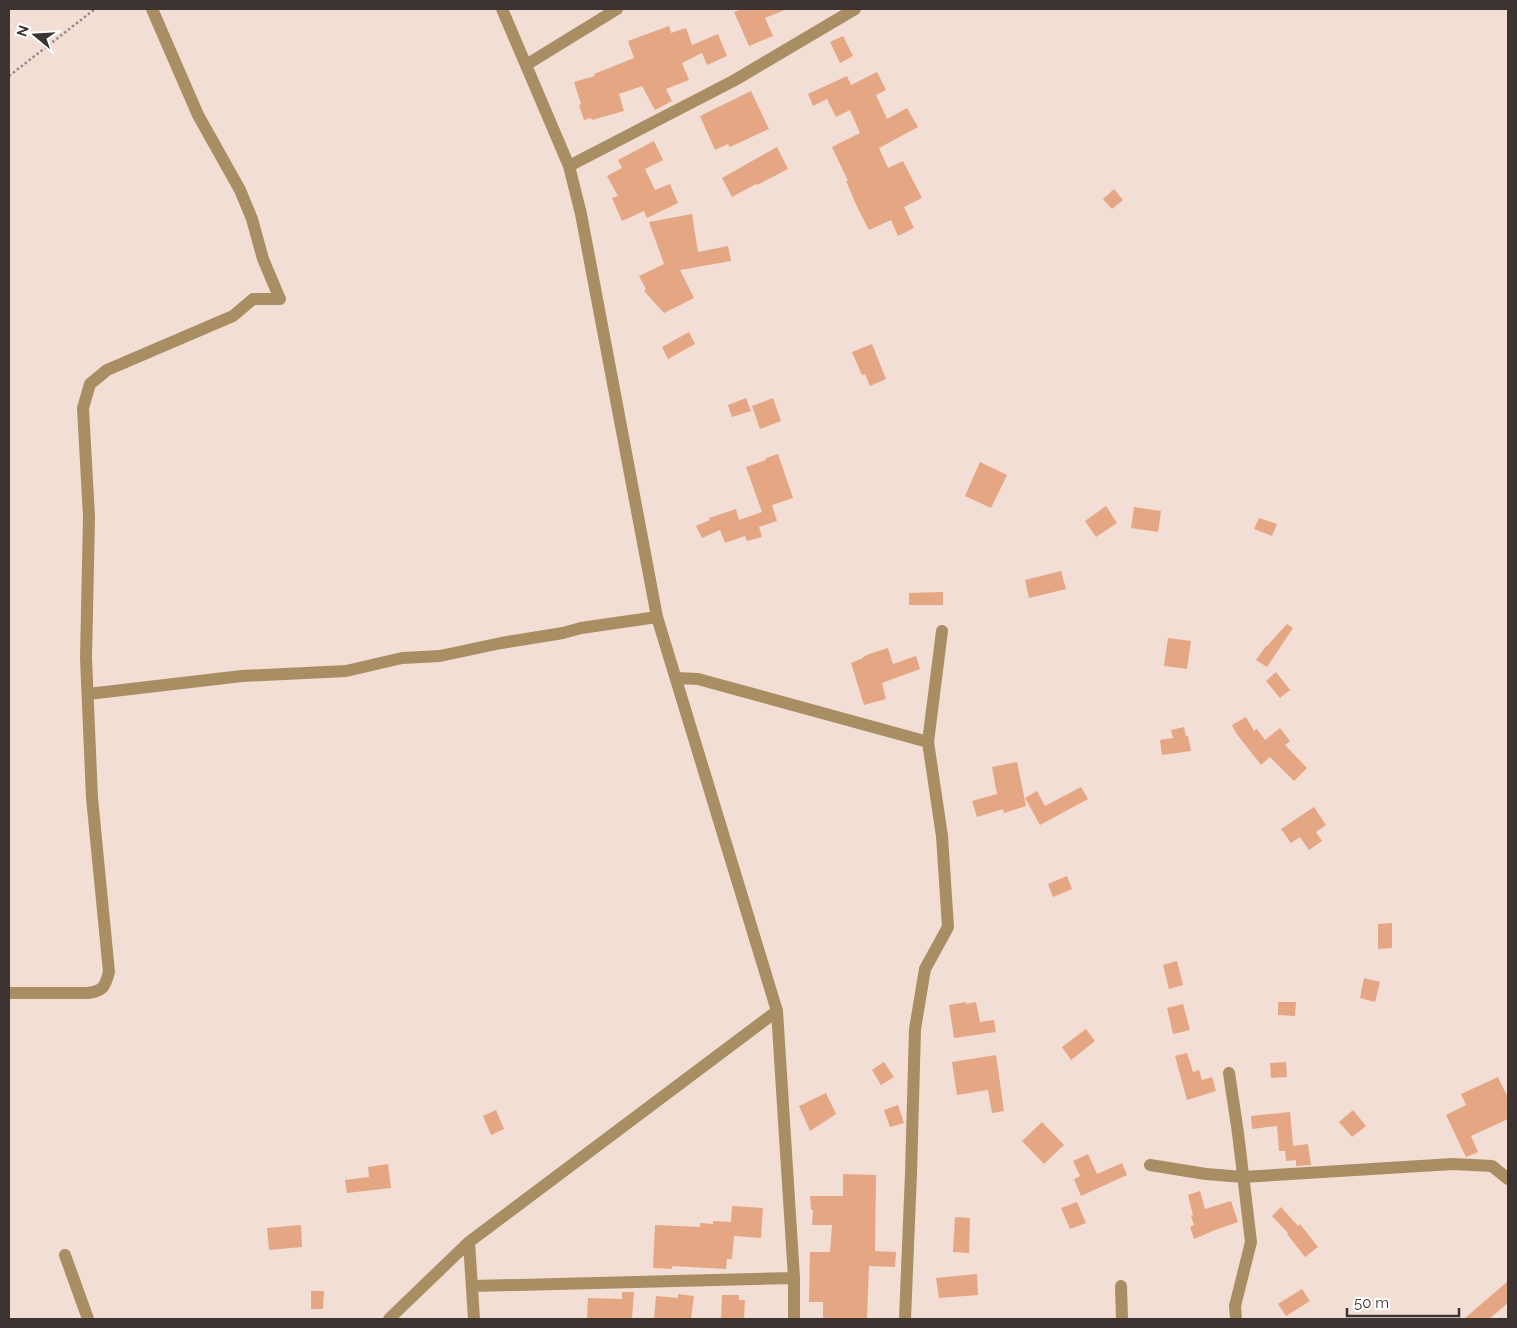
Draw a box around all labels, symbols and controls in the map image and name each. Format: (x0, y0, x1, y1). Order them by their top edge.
north arrow (10, 10, 60, 60)
text: N (13, 23, 32, 39)
scale bar (1347, 1286, 1460, 1318)
text: 50 m (1354, 1294, 1389, 1312)

